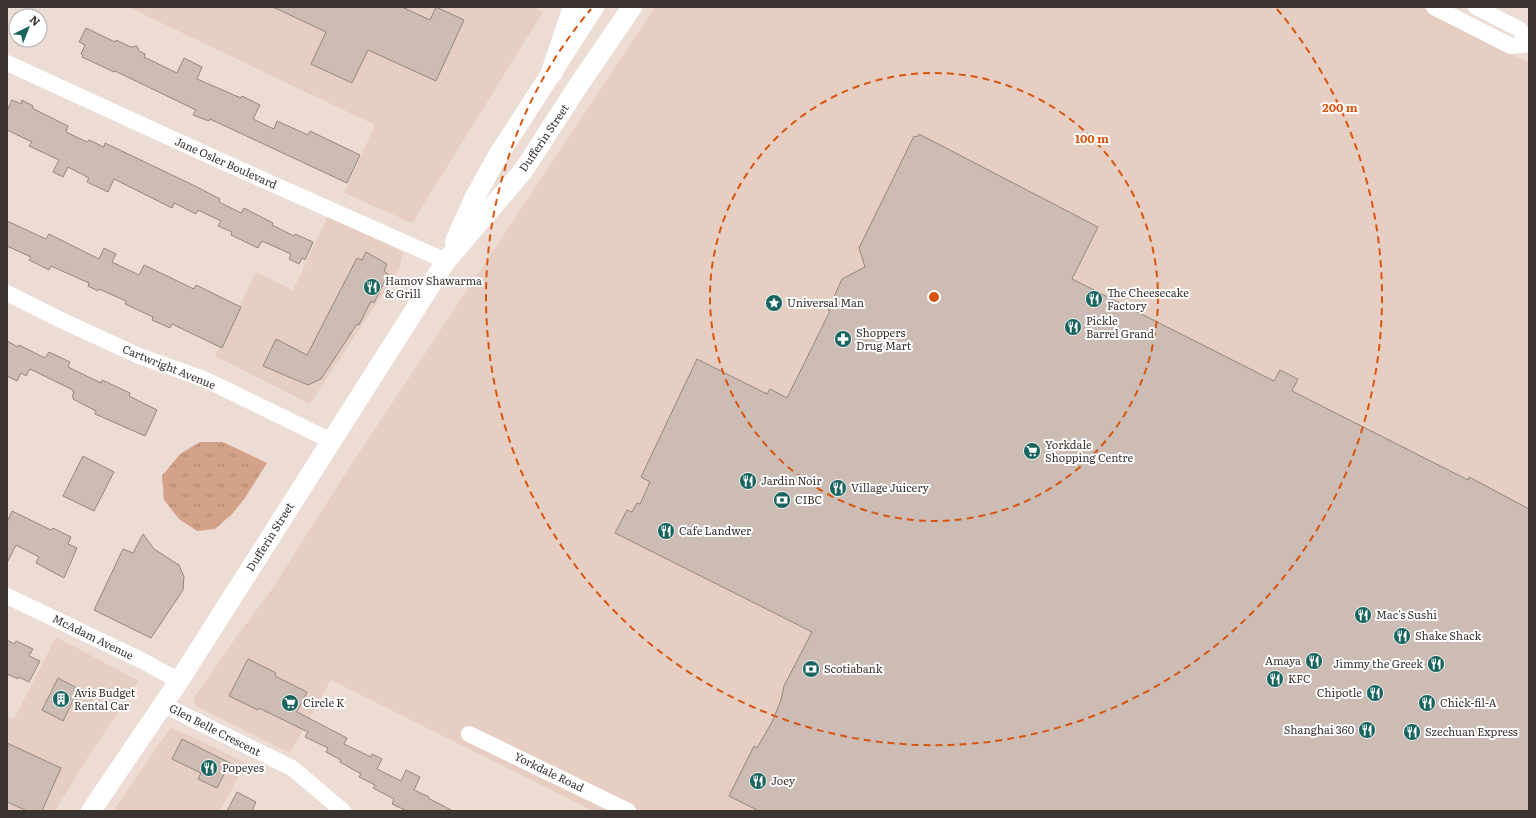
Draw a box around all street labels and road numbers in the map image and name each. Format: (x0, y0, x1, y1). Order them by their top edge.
street label: Dufferin Street (515, 100, 572, 174)
street label: Jane Osler Boulevard (173, 132, 280, 192)
street label: Cartwright Avenue (120, 340, 219, 392)
street label: Dufferin Street (242, 498, 297, 574)
street label: McAdam Avenue (50, 610, 137, 663)
street label: Glen Belle Crescent (167, 699, 264, 759)
street label: Yorkdale Road (512, 747, 587, 795)

